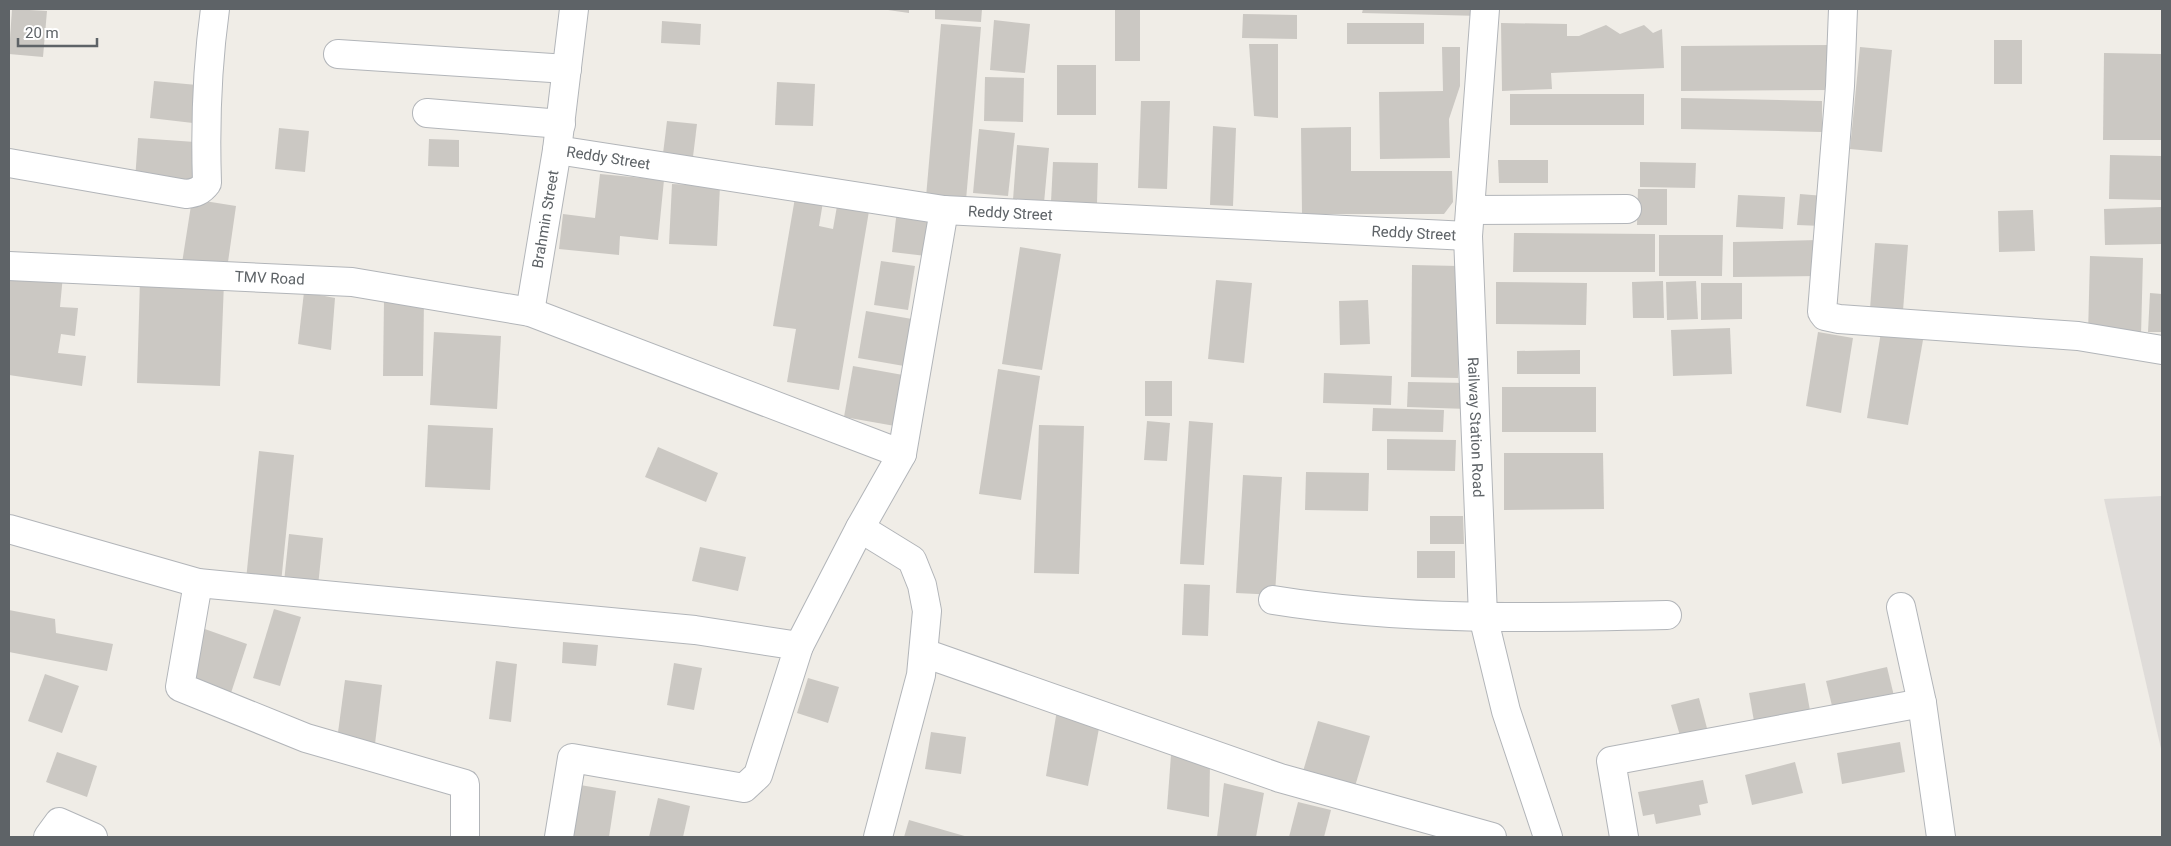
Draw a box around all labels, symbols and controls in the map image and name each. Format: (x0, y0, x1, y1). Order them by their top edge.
scale bar (18, 15, 96, 47)
text: 20 m (25, 24, 59, 42)
street label: Reddy Street (565, 143, 652, 173)
street label: Brahmin Street (528, 169, 562, 270)
street label: Reddy Street (968, 202, 1053, 224)
street label: Reddy Street (1371, 222, 1457, 244)
street label: TMV Road (234, 268, 305, 289)
street label: Railway Station Road (1464, 357, 1487, 498)

